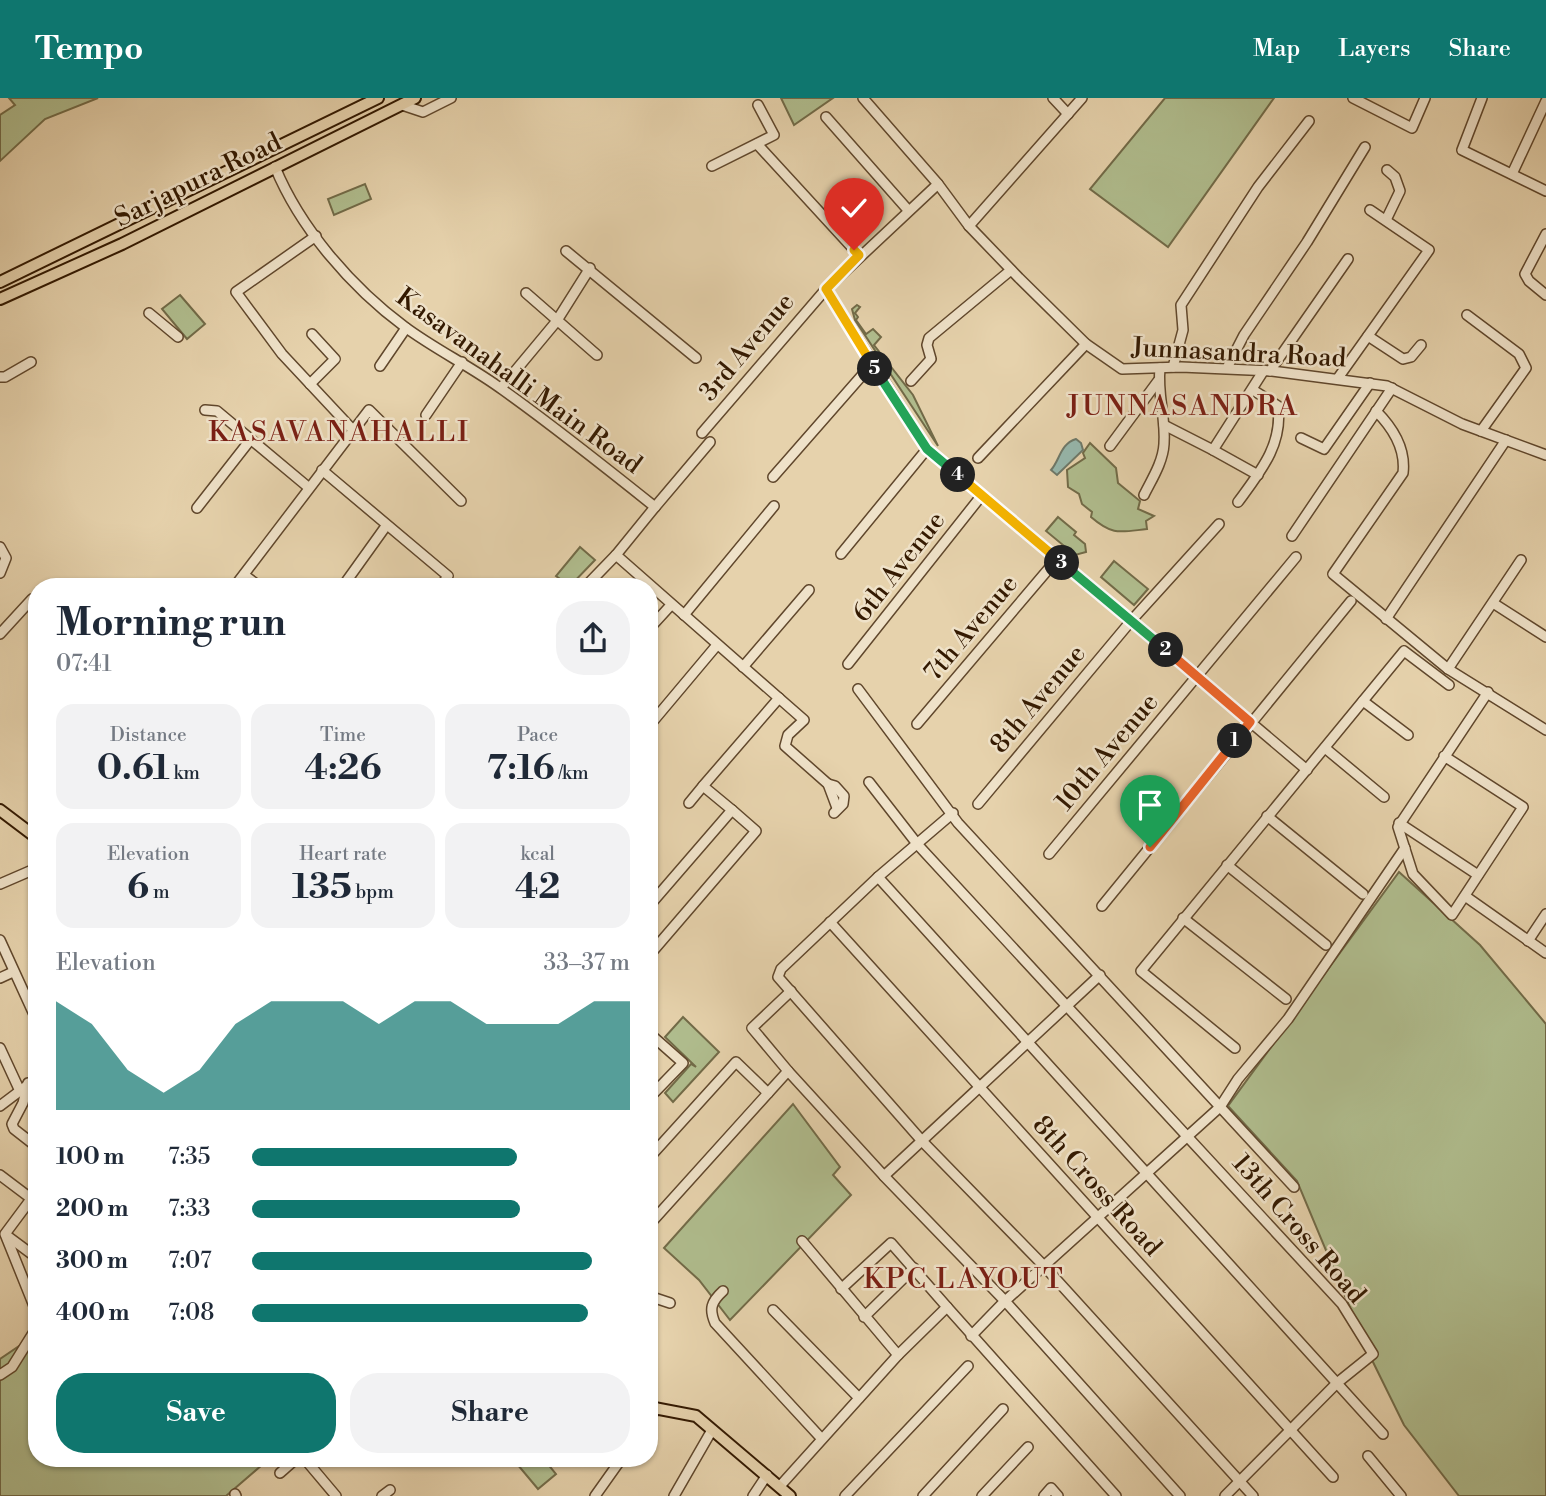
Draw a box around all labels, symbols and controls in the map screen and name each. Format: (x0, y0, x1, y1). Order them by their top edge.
text: Tempo (35, 29, 143, 70)
text: Map (1253, 34, 1300, 64)
text: Layers (1338, 34, 1410, 64)
text: Share (1448, 34, 1511, 64)
street label: Sarjapura Road (109, 126, 287, 234)
pin (824, 178, 884, 250)
icon: check (835, 189, 873, 227)
street label: Kasavanahalli Main Road (390, 281, 648, 481)
street label: 3rd Avenue (693, 286, 801, 408)
street label: Junnasandra Road (1130, 331, 1347, 375)
pin: 5 (858, 352, 892, 386)
text: 5 (869, 356, 880, 380)
district label: JUNNASANDRA (1066, 389, 1299, 424)
district label: KASAVANAHALLI (208, 415, 470, 450)
pin: 4 (940, 458, 976, 492)
text: 4 (951, 462, 964, 486)
street label: 6th Avenue (846, 505, 952, 629)
pin: 3 (1044, 546, 1080, 580)
text: 3 (1056, 550, 1067, 574)
street label: 7th Avenue (917, 568, 1025, 688)
text: Morning run (56, 600, 286, 647)
button: share (556, 601, 630, 675)
pin: 2 (1148, 632, 1184, 668)
text: 2 (1160, 637, 1171, 661)
street label: 8th Avenue (983, 638, 1093, 760)
text: 07:41 (56, 650, 112, 678)
street label: 10th Avenue (1049, 687, 1165, 817)
text: Distance (110, 723, 187, 747)
text: Time (320, 723, 366, 747)
text: Pace (517, 723, 558, 747)
pin: 1 (1218, 724, 1252, 758)
text: 1 (1230, 728, 1239, 752)
text: 0.61 (97, 747, 170, 790)
text: 4:26 (305, 747, 381, 790)
text: 7:16 (487, 747, 554, 790)
text: km (170, 761, 200, 785)
text: /km (554, 761, 589, 785)
pin (1120, 775, 1180, 847)
icon: arrive (1131, 786, 1169, 824)
text: Elevation (107, 842, 189, 866)
text: Heart rate (299, 842, 387, 866)
text: kcal (520, 842, 555, 866)
text: 6 (127, 866, 149, 909)
text: 135 (292, 866, 352, 909)
text: 42 (515, 866, 560, 909)
text: m (149, 880, 170, 904)
text: bpm (352, 880, 394, 904)
text: Elevation (56, 949, 156, 977)
text: 33–37 m (544, 949, 630, 977)
street label: 8th Cross Road (1026, 1109, 1169, 1263)
text: 100 m (56, 1143, 124, 1171)
text: 7:35 (168, 1143, 210, 1171)
street label: 13th Cross Road (1225, 1148, 1373, 1311)
text: 200 m (56, 1195, 128, 1223)
text: 7:33 (168, 1195, 210, 1223)
text: 300 m (56, 1247, 128, 1275)
text: 7:07 (168, 1247, 212, 1275)
district label: KPC LAYOUT (863, 1262, 1065, 1297)
text: 400 m (56, 1299, 129, 1327)
text: 7:08 (168, 1299, 214, 1327)
button: Save (56, 1373, 336, 1453)
button: Share (350, 1373, 630, 1453)

